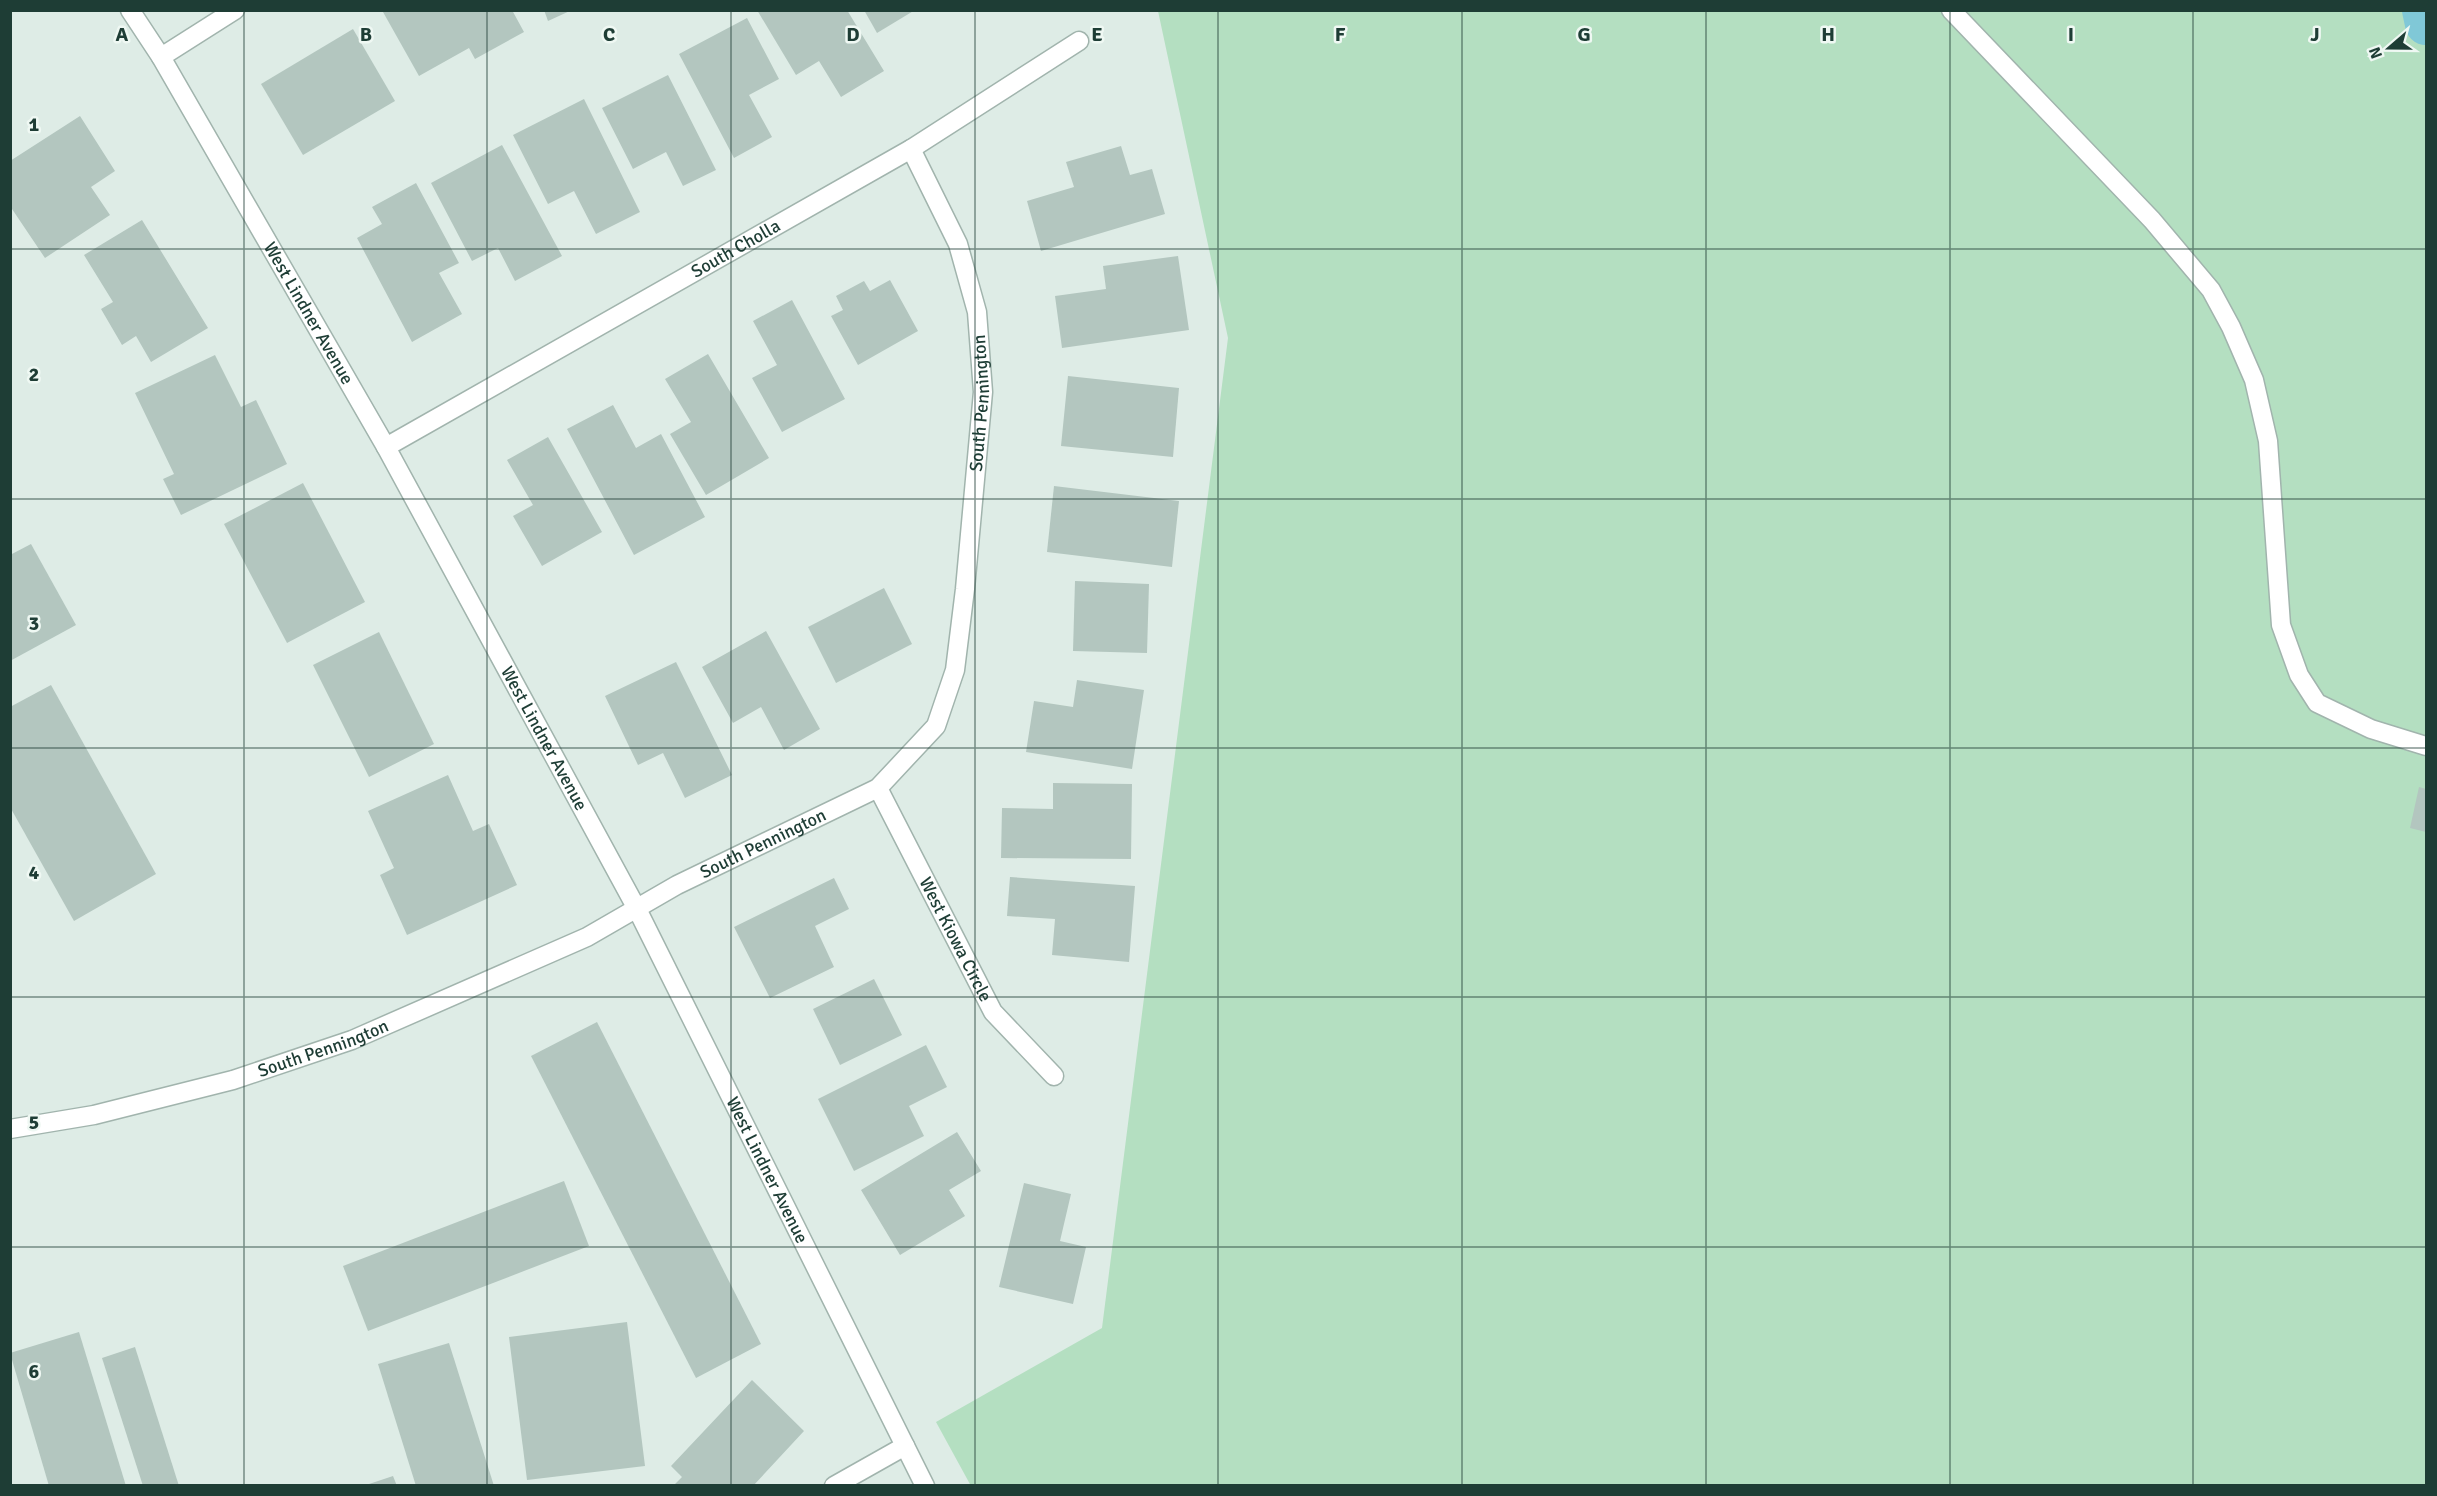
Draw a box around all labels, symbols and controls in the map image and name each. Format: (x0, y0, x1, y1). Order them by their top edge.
north arrow (2359, 18, 2419, 78)
text: A (116, 22, 129, 47)
text: B (360, 22, 372, 47)
text: C (603, 22, 615, 47)
text: D (846, 22, 860, 47)
text: E (1091, 22, 1103, 47)
text: F (1335, 22, 1346, 47)
text: G (1577, 22, 1591, 47)
text: H (1821, 22, 1835, 47)
text: I (2068, 22, 2074, 47)
text: J (2310, 22, 2320, 47)
text: N (2365, 44, 2387, 61)
text: 1 (29, 112, 40, 137)
street label: South Cholla (687, 215, 784, 283)
street label: West Lindner Avenue (259, 238, 359, 388)
street label: South Pennington (965, 334, 994, 473)
text: 2 (29, 362, 39, 387)
text: 3 (29, 611, 39, 636)
street label: West Lindner Avenue (496, 662, 592, 814)
street label: South Pennington (696, 804, 830, 883)
text: 4 (29, 860, 40, 885)
street label: West Kiowa Circle (915, 873, 997, 1005)
street label: South Pennington (255, 1014, 392, 1082)
street label: West Lindner Avenue (721, 1093, 813, 1247)
text: 5 (29, 1110, 39, 1135)
text: 6 (29, 1359, 40, 1384)

